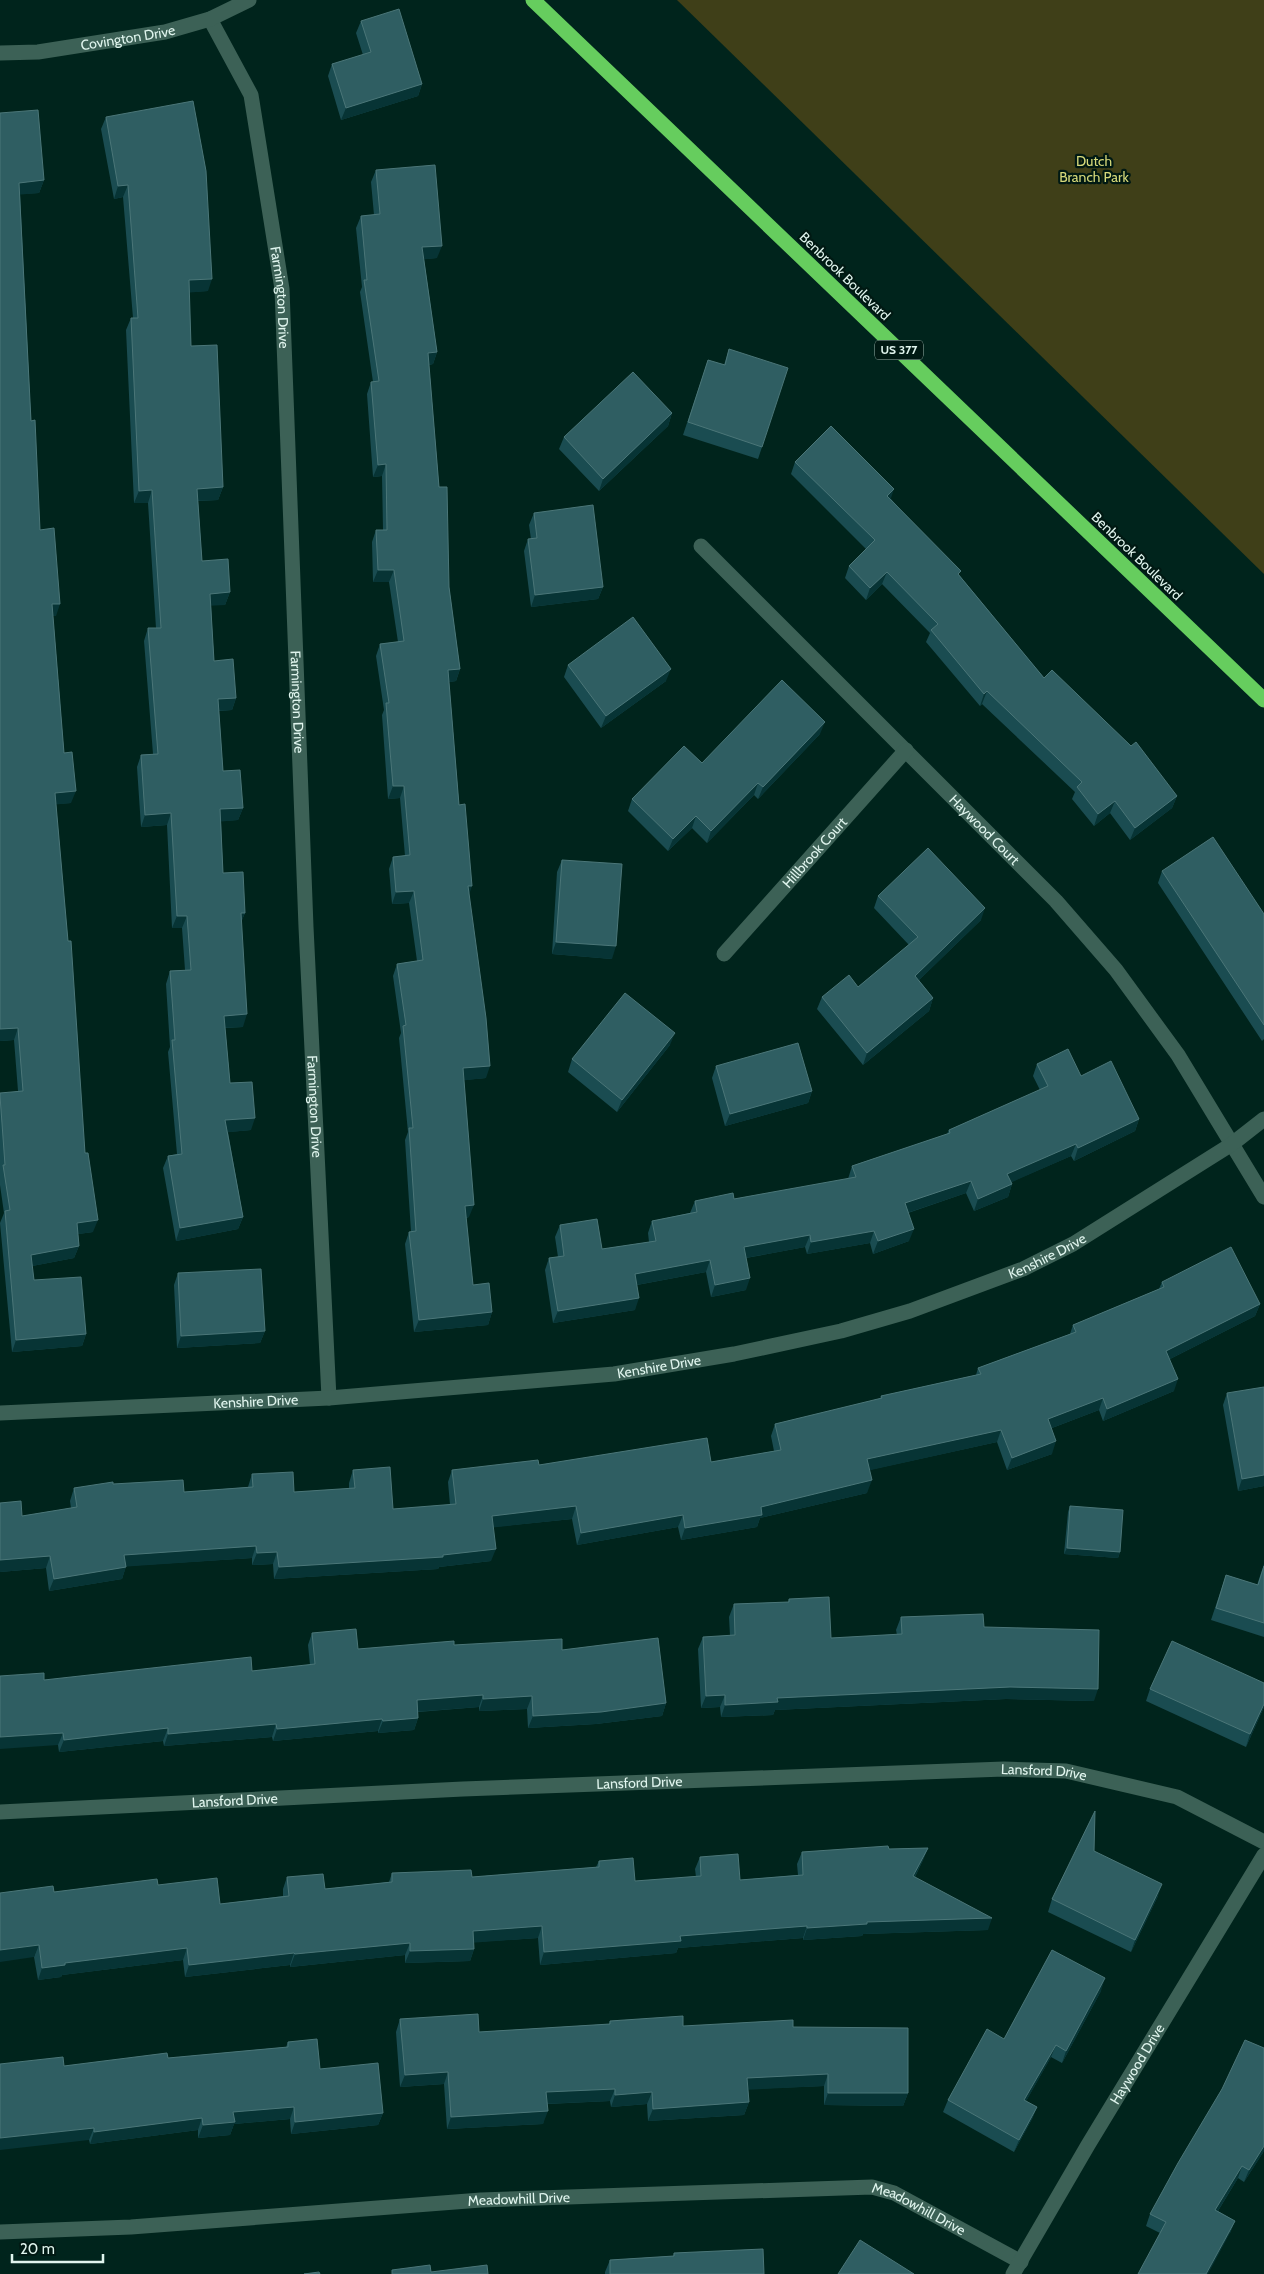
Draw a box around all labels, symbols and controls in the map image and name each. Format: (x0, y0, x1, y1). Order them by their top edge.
street label: Covington Drive (79, 21, 177, 54)
park label: Dutch Branch Park (1059, 152, 1129, 186)
street label: Benbrook Boulevard (796, 228, 894, 324)
street label: Farmington Drive (266, 245, 293, 349)
road number: US 377 (875, 340, 923, 360)
street label: Benbrook Boulevard (1088, 508, 1186, 604)
street label: Farmington Drive (287, 650, 308, 753)
street label: Haywood Court (946, 791, 1024, 869)
street label: Hillbrook Court (778, 813, 851, 892)
street label: Farmington Drive (303, 1055, 326, 1158)
street label: Kenshire Drive (1006, 1229, 1089, 1283)
street label: Kenshire Drive (616, 1351, 702, 1382)
street label: Kenshire Drive (213, 1390, 299, 1412)
street label: Lansford Drive (1001, 1760, 1089, 1785)
street label: Lansford Drive (596, 1772, 683, 1793)
street label: Lansford Drive (191, 1789, 278, 1811)
street label: Haywood Drive (1106, 2020, 1169, 2108)
street label: Meadowhill Drive (870, 2178, 969, 2239)
street label: Meadowhill Drive (467, 2188, 570, 2210)
scale bar (12, 2232, 104, 2264)
text: 20 m (20, 2240, 55, 2258)

